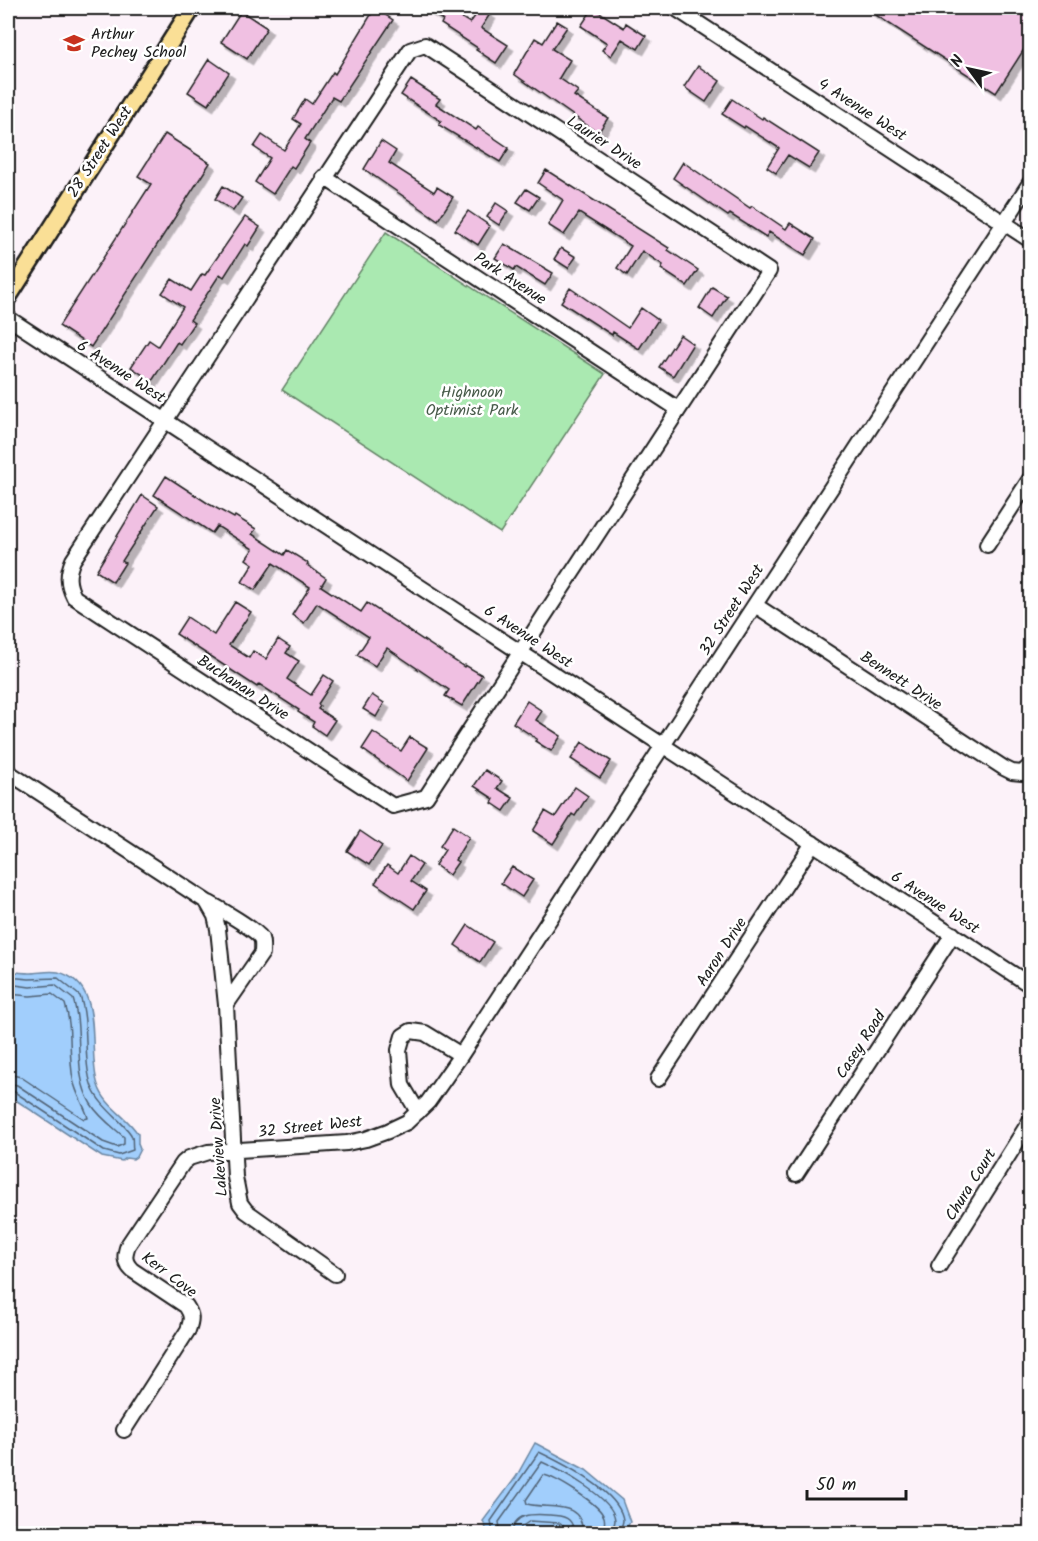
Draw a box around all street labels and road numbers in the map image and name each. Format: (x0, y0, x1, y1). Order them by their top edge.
street label: 4 Avenue West (813, 72, 912, 149)
street label: 28 Street West (61, 100, 140, 203)
street label: Laurier Drive (561, 109, 647, 177)
street label: Park Avenue (469, 246, 551, 312)
street label: 6 Avenue West (72, 334, 171, 411)
street label: 32 Street West (693, 559, 771, 661)
street label: 6 Avenue West (479, 599, 578, 676)
street label: Bennett Drive (855, 645, 947, 717)
street label: Buchanan Drive (192, 649, 294, 727)
street label: 6 Avenue West (886, 865, 985, 942)
street label: Aaron Drive (690, 912, 754, 992)
street label: Casey Road (830, 1005, 893, 1084)
street label: Lakeview Drive (203, 1097, 235, 1197)
street label: 32 Street West (257, 1109, 364, 1145)
street label: Chura Court (939, 1143, 1004, 1226)
street label: Kerr Cove (136, 1246, 202, 1304)

